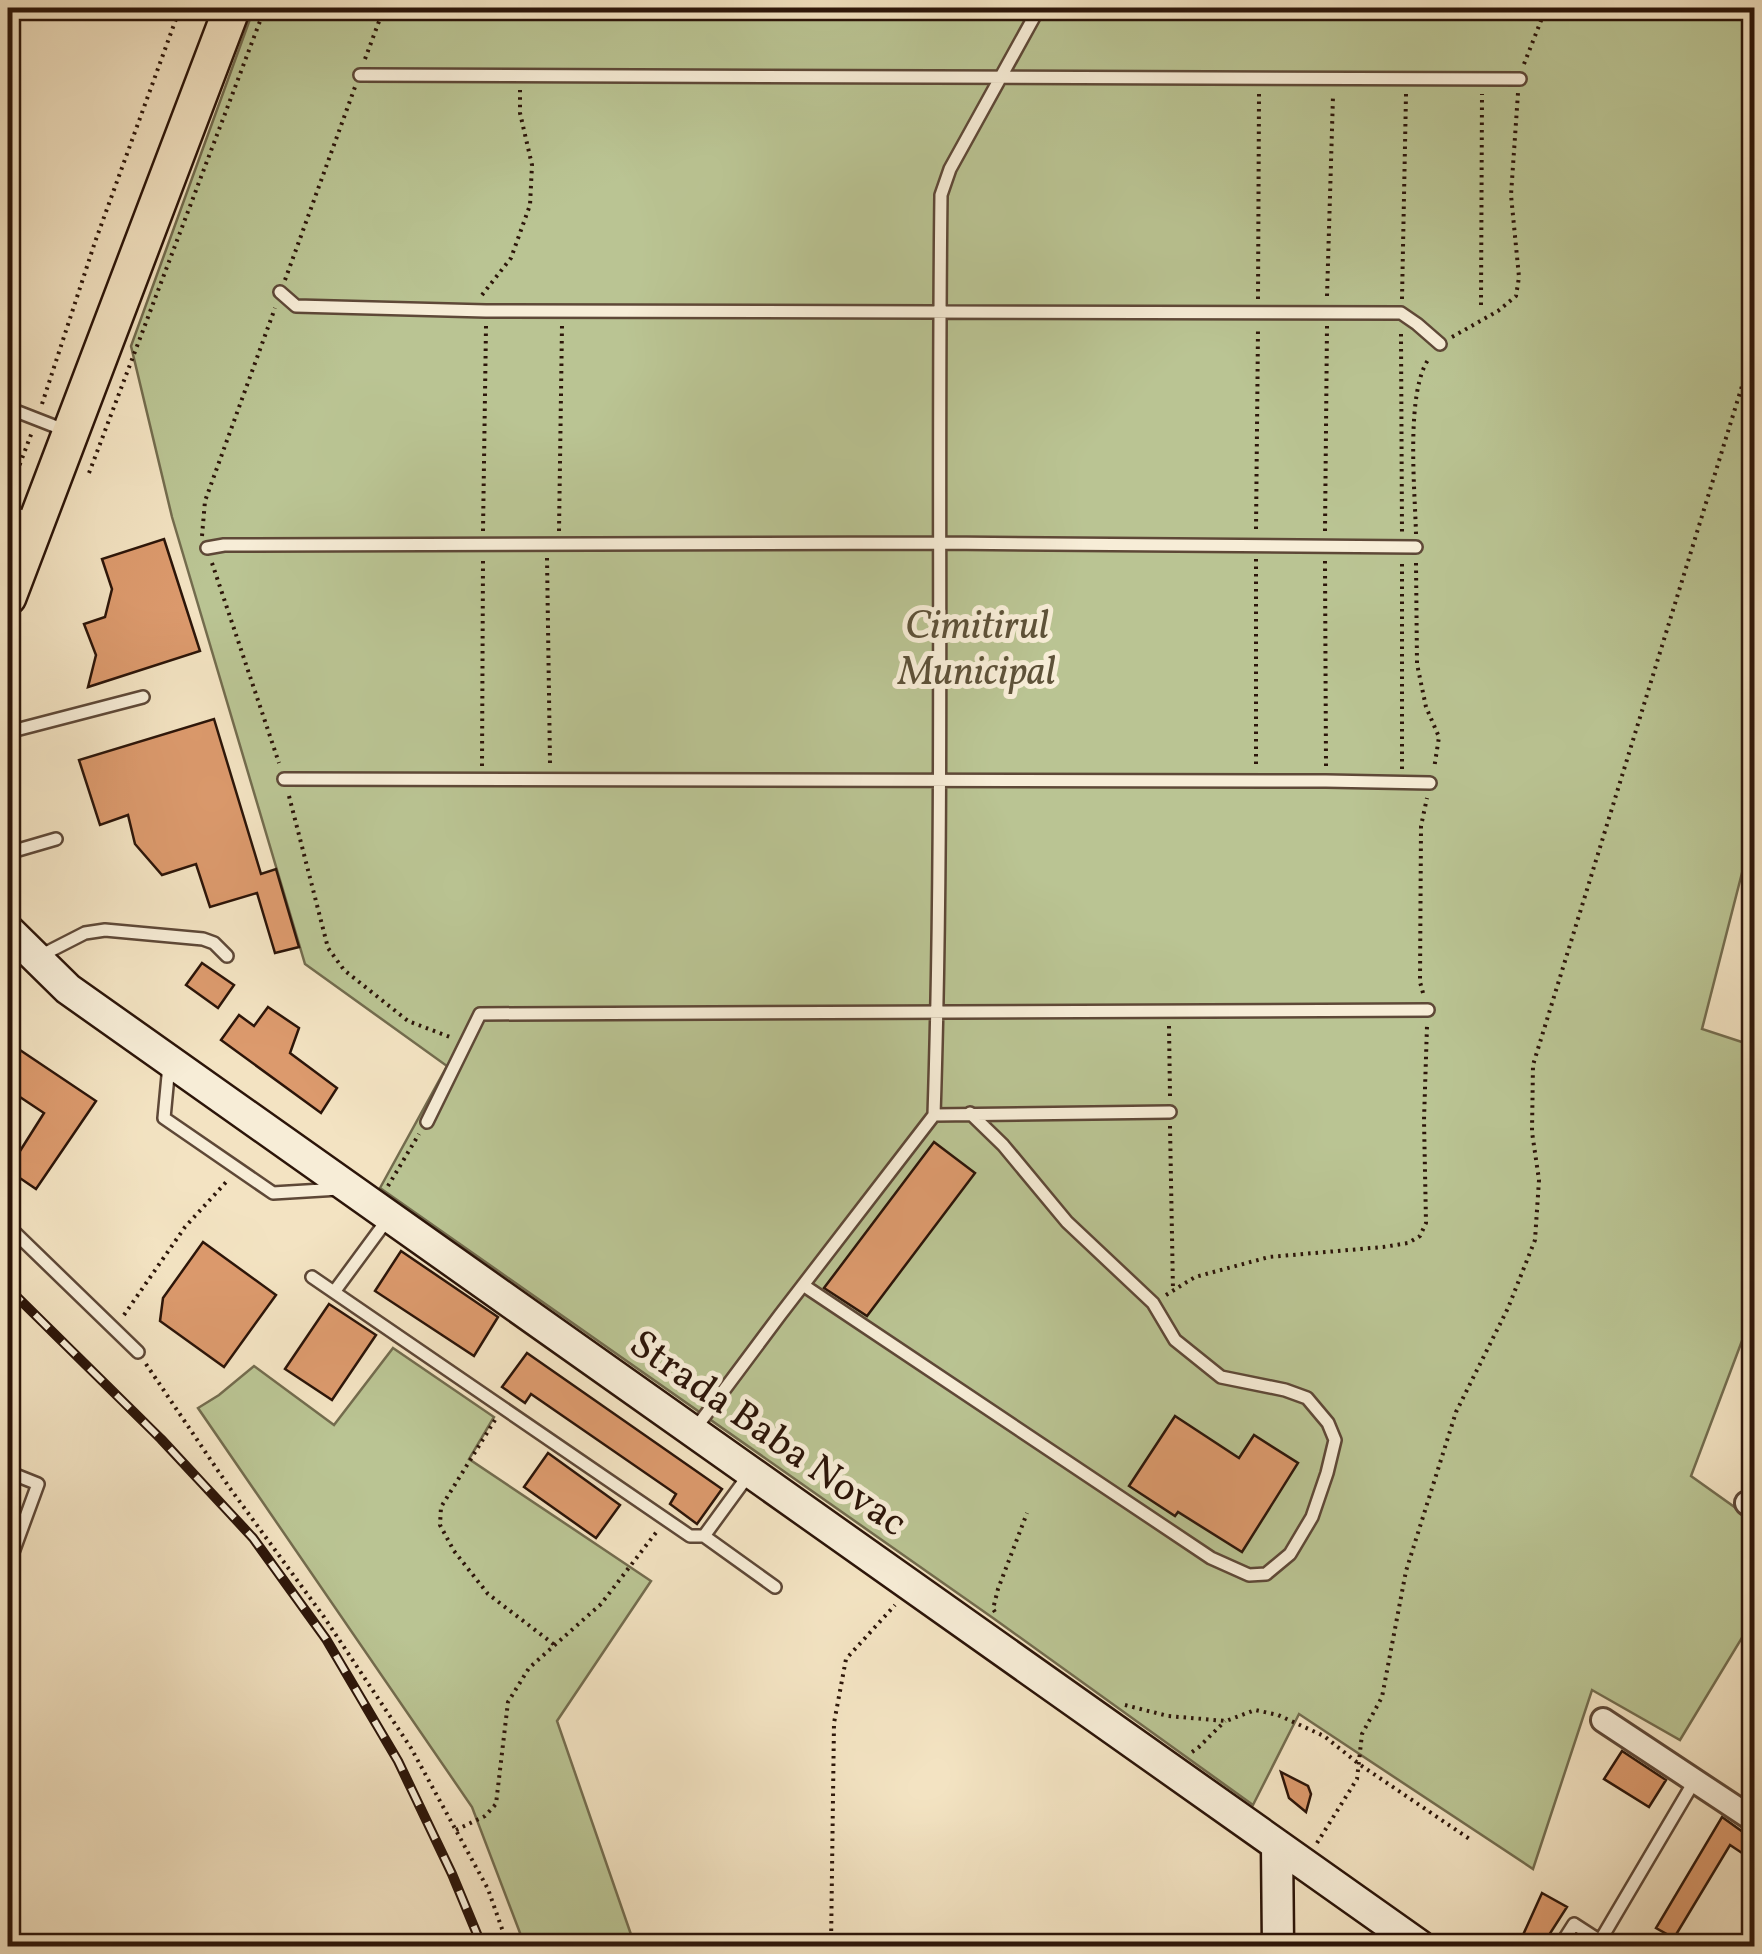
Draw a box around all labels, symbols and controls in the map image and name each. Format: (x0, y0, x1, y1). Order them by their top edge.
park label: Cimitirul Municipal (896, 600, 1056, 702)
street label: Strada Baba Novac (617, 1318, 917, 1552)

